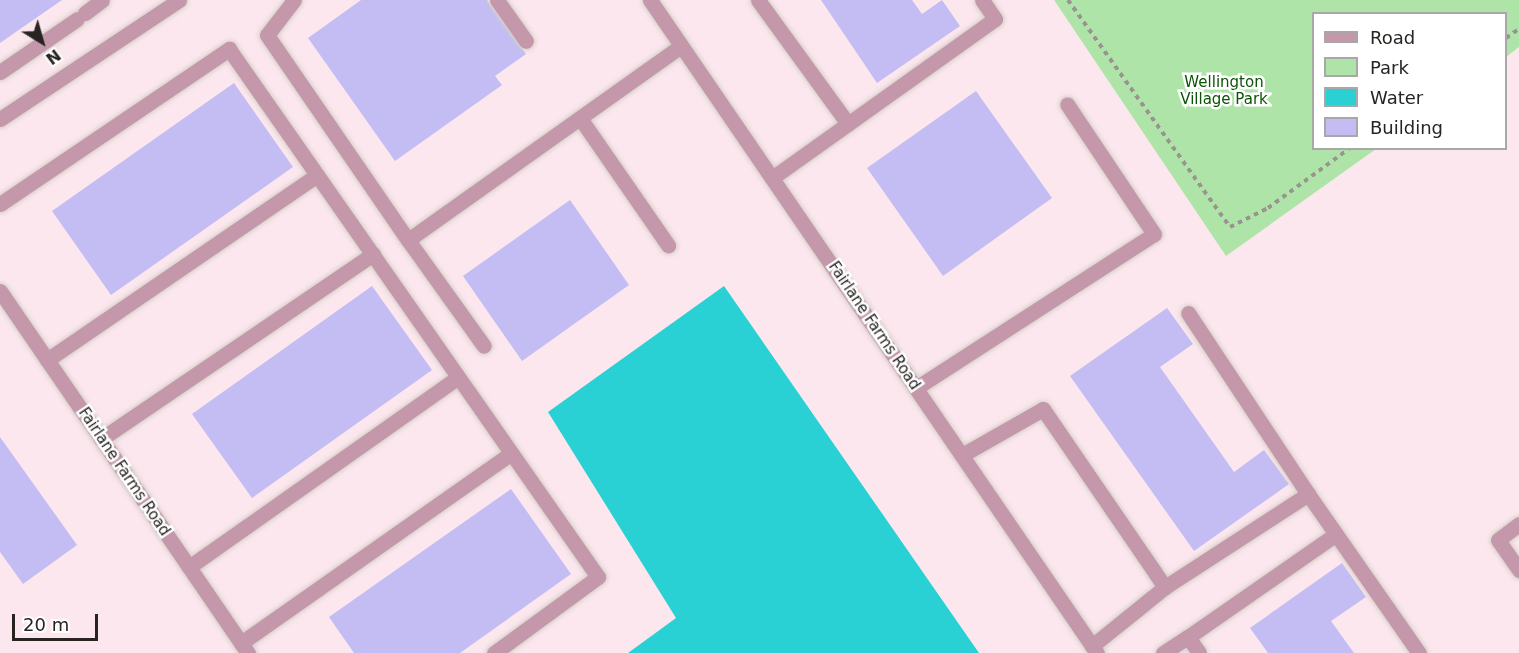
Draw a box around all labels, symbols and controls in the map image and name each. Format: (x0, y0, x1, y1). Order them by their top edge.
north arrow (12, 12, 72, 72)
legend (1312, 12, 1507, 150)
text: Road (1370, 27, 1415, 48)
text: N (42, 45, 64, 68)
text: Park (1370, 57, 1409, 78)
park label: Wellington Village Park (1180, 73, 1268, 108)
text: Water (1370, 87, 1423, 108)
text: Building (1370, 117, 1443, 138)
street label: Fairlane Farms Road (824, 258, 924, 394)
street label: Fairlane Farms Road (74, 404, 174, 540)
scale bar (15, 602, 100, 640)
text: 20 m (23, 614, 69, 635)

